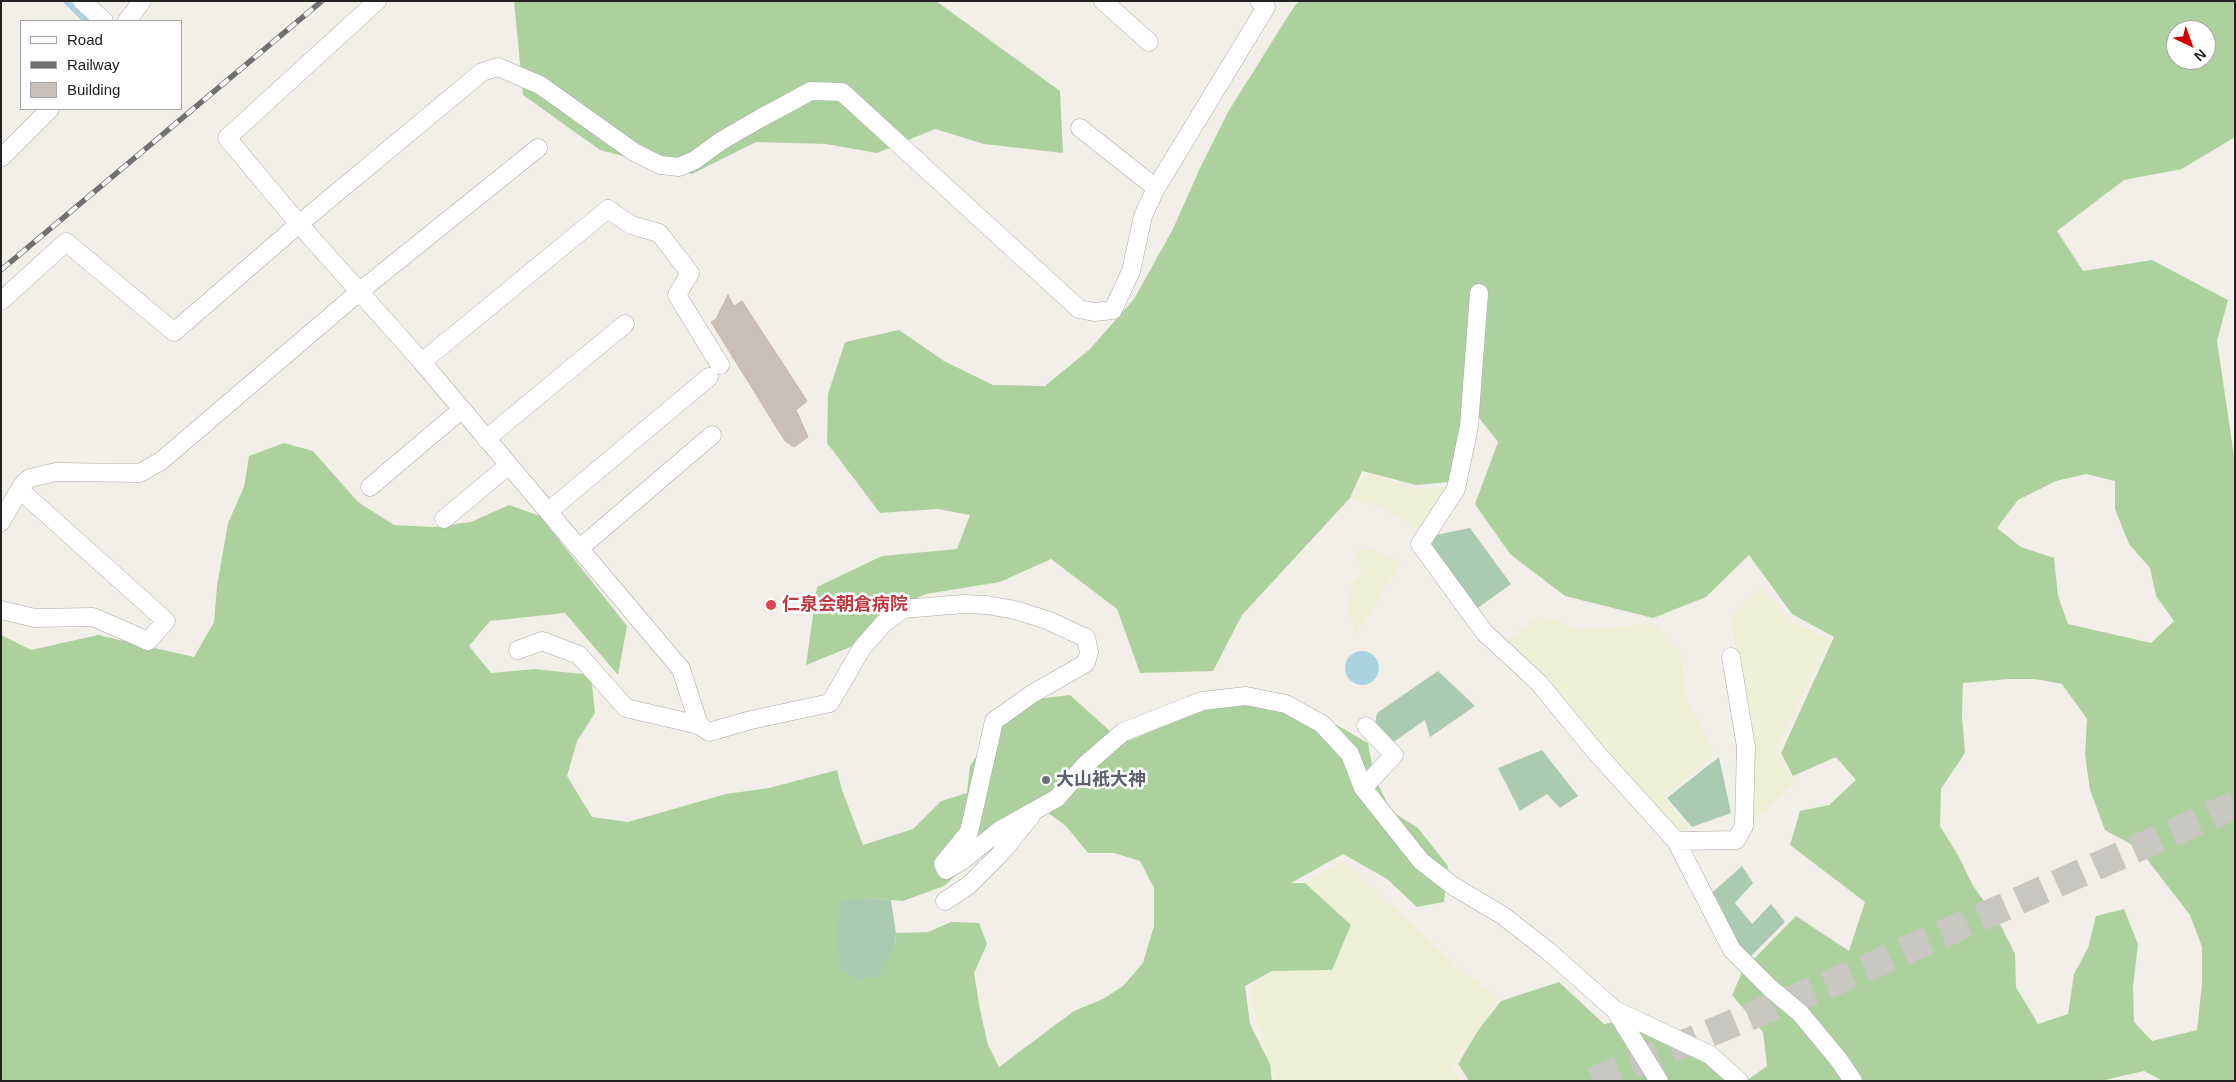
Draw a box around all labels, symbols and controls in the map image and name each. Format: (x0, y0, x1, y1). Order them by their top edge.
legend (20, 20, 182, 110)
north arrow (2166, 20, 2216, 70)
text: Road (67, 31, 103, 48)
text: N (2191, 46, 2209, 65)
text: Railway (67, 56, 120, 73)
text: Building (67, 81, 120, 98)
place label: 仁泉会朝倉病院 (782, 594, 908, 616)
marker: 仁泉会朝倉病院 (764, 598, 778, 612)
place label: 大山衹大神 (1056, 769, 1146, 791)
marker: 大山衹大神 (1040, 774, 1052, 786)

